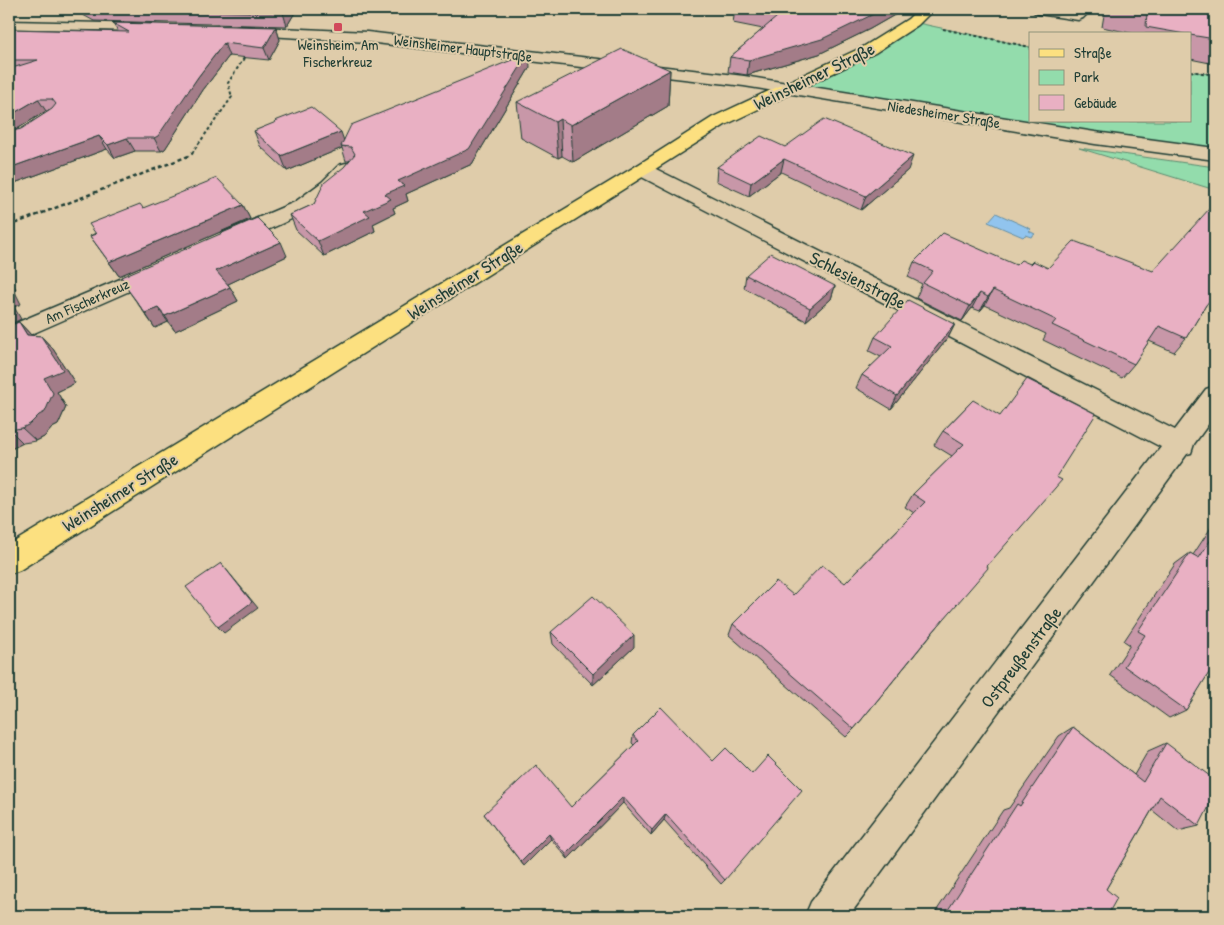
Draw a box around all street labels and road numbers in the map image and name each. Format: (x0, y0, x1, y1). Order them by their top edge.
street label: Weinsheimer Hauptstraße (393, 29, 533, 67)
street label: Weinsheimer Straße (749, 36, 879, 116)
street label: Niedesheimer Straße (886, 95, 1002, 133)
street label: Weinsheimer Straße (403, 234, 527, 326)
street label: Schlesienstraße (806, 245, 910, 315)
street label: Am Fischerkreuz (42, 273, 133, 329)
street label: Weinsheimer Straße (58, 446, 182, 538)
street label: Ostpreußenstraße (975, 601, 1067, 713)

